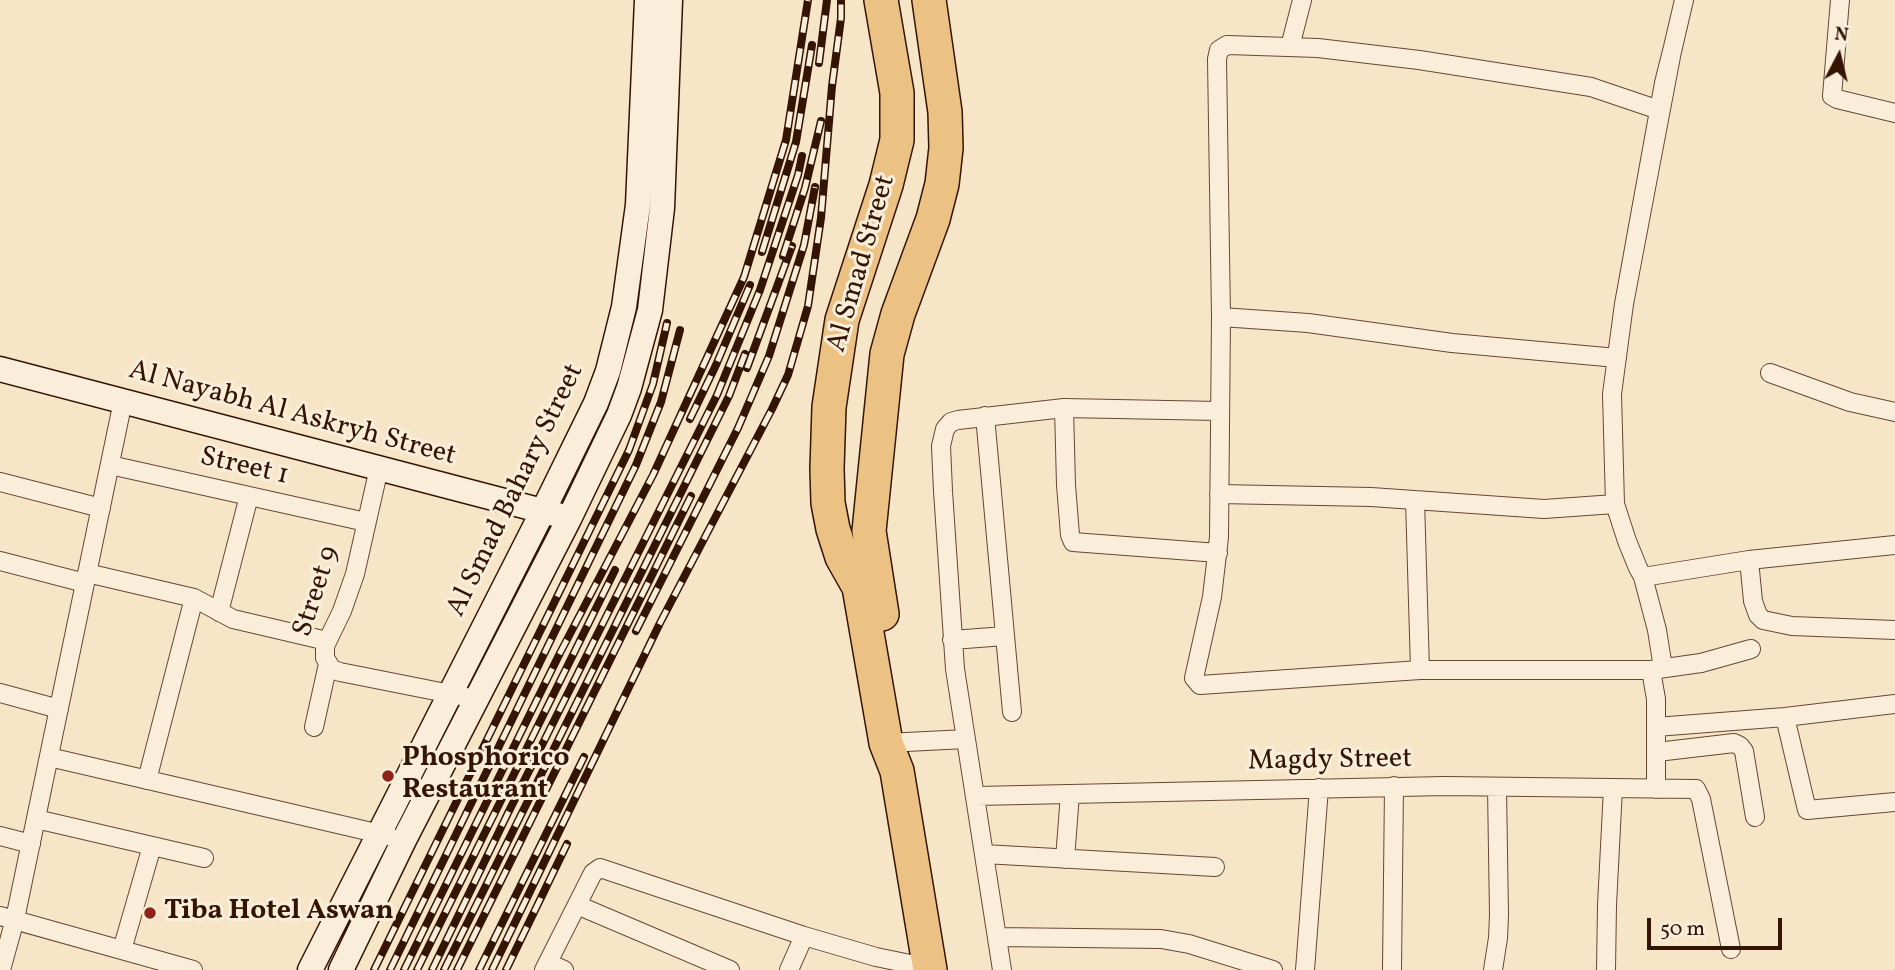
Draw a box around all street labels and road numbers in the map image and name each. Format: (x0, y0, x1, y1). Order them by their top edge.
street label: Al Smad Street (822, 172, 904, 356)
street label: Al Nayabh Al Askryh Street (125, 355, 459, 475)
street label: Al Smad Bahary Street (441, 359, 593, 623)
street label: Street 1 (196, 442, 292, 494)
street label: Street 9 (288, 542, 348, 642)
street label: Magdy Street (1248, 744, 1412, 780)

